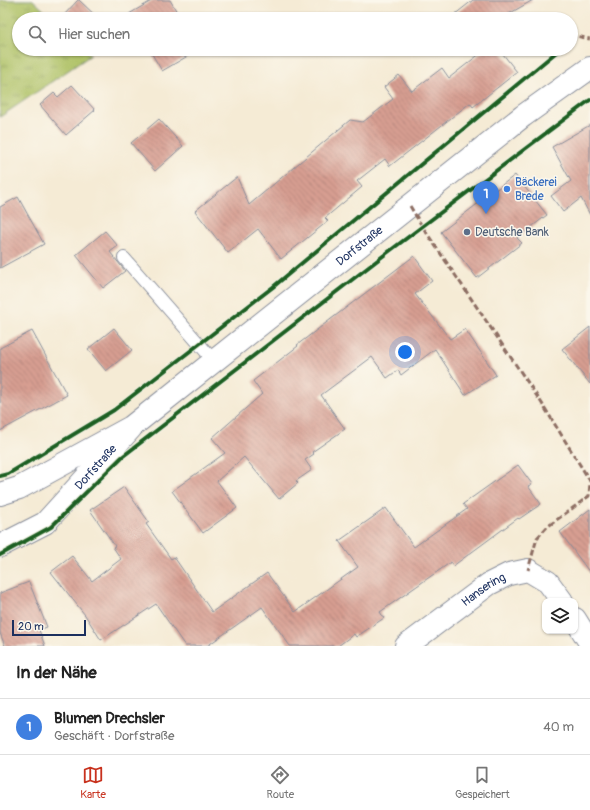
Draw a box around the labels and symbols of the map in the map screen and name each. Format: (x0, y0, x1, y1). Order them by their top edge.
place label: Bäckerei Brede (515, 175, 557, 204)
pin: 1 (473, 181, 499, 214)
marker: Bäckerei Brede (502, 184, 512, 194)
street label: Dorfstraße (333, 223, 386, 269)
place label: Deutsche Bank (475, 225, 549, 240)
marker: Deutsche Bank (462, 227, 472, 237)
your location (395, 342, 415, 362)
street label: Dorfstraße (72, 442, 120, 493)
street label: Hansering (459, 570, 508, 610)
scale bar (12, 618, 86, 637)

